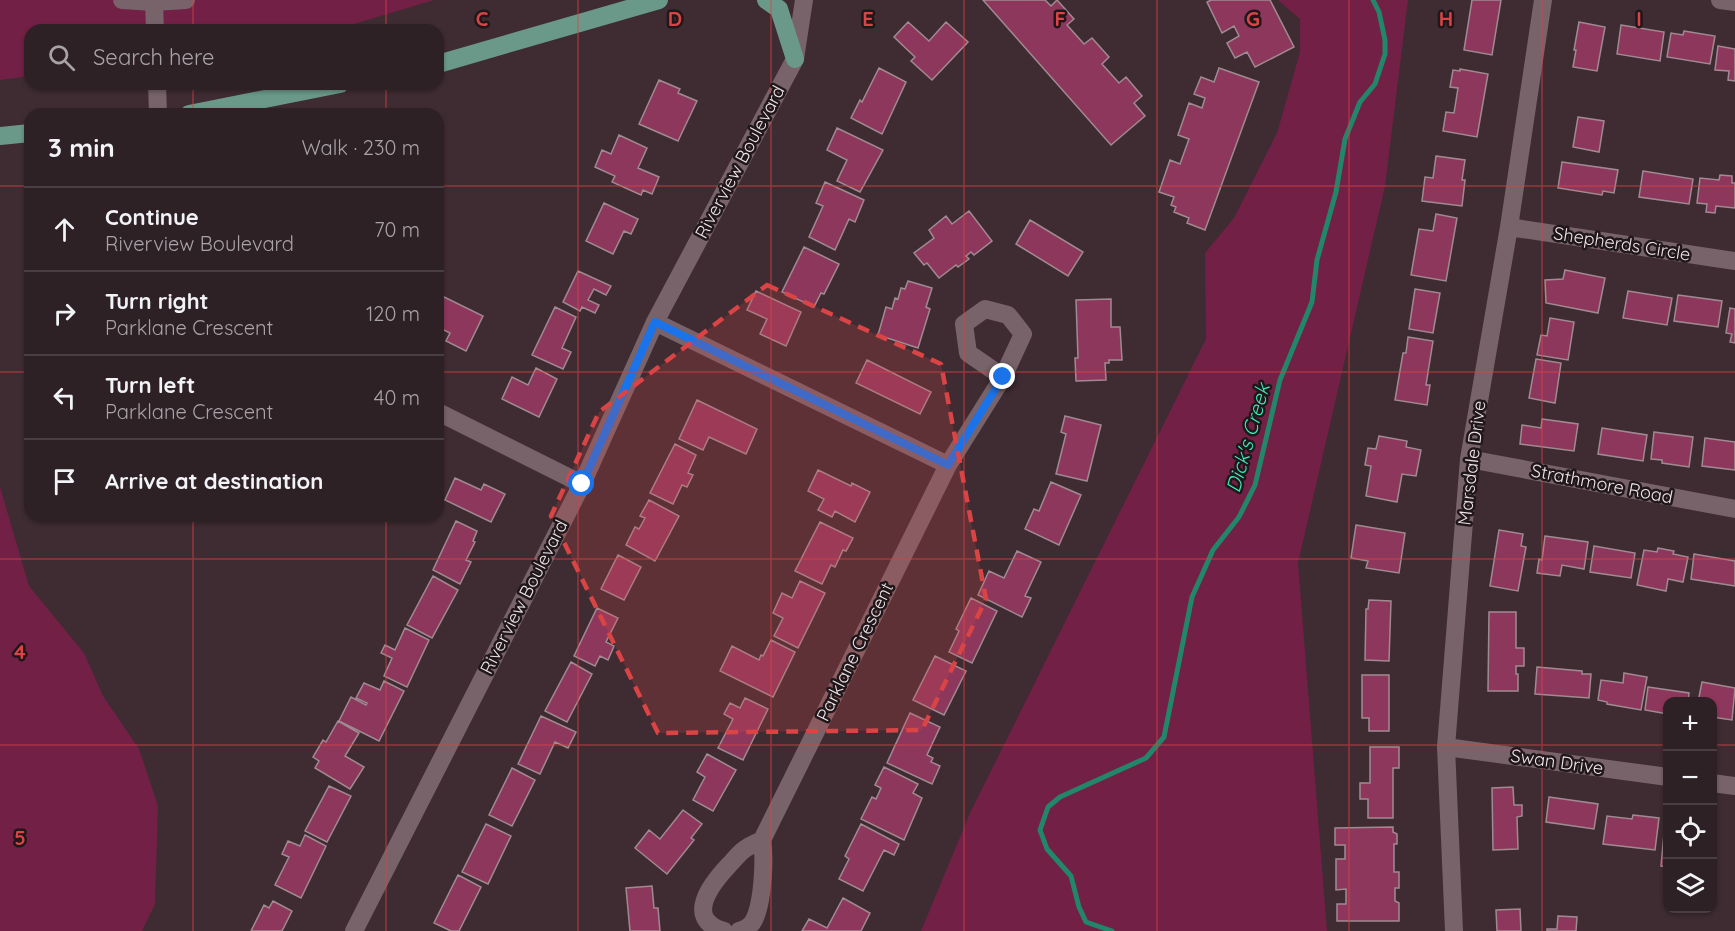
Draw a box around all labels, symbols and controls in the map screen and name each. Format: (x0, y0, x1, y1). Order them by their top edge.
text: C (476, 6, 489, 31)
text: D (668, 6, 682, 31)
text: E (862, 6, 874, 31)
text: F (1054, 6, 1066, 31)
text: G (1246, 6, 1260, 31)
text: H (1439, 6, 1453, 31)
text: I (1636, 6, 1642, 31)
search box (24, 24, 444, 90)
icon: search (45, 41, 78, 74)
text: Search here (93, 43, 214, 71)
street label: Riverview Boulevard (689, 81, 790, 242)
text: 3 min (48, 131, 115, 164)
text: Walk · 230 m (301, 135, 420, 160)
text: Continue (105, 203, 199, 231)
icon: ahead (48, 213, 81, 246)
text: 70 m (374, 217, 420, 242)
street label: Shepherds Circle (1552, 221, 1692, 266)
text: Riverview Boulevard (105, 231, 294, 256)
text: Turn right (105, 287, 209, 315)
icon: right (48, 297, 81, 330)
text: 120 m (366, 301, 420, 326)
text: Parklane Crescent (105, 315, 273, 340)
route end (989, 363, 1015, 389)
text: Turn left (105, 371, 195, 399)
water label: Dick's Creek (1220, 378, 1276, 495)
icon: left (48, 381, 81, 414)
text: 40 m (374, 385, 420, 410)
text: Parklane Crescent (105, 399, 273, 424)
street label: Marsdale Drive (1452, 399, 1491, 527)
street label: Strathmore Road (1529, 459, 1675, 509)
icon: arrive (48, 465, 81, 498)
text: Arrive at destination (105, 467, 323, 495)
route start (568, 470, 594, 496)
street label: Riverview Boulevard (475, 516, 572, 678)
street label: Parklane Crescent (811, 579, 898, 725)
text: 4 (14, 639, 26, 664)
map controls (1663, 697, 1717, 913)
button: + (1663, 697, 1717, 751)
street label: Swan Drive (1509, 744, 1605, 779)
button: − (1663, 751, 1717, 805)
button: locate (1663, 805, 1717, 859)
text: 5 (14, 825, 26, 850)
button: layers (1663, 859, 1717, 913)

